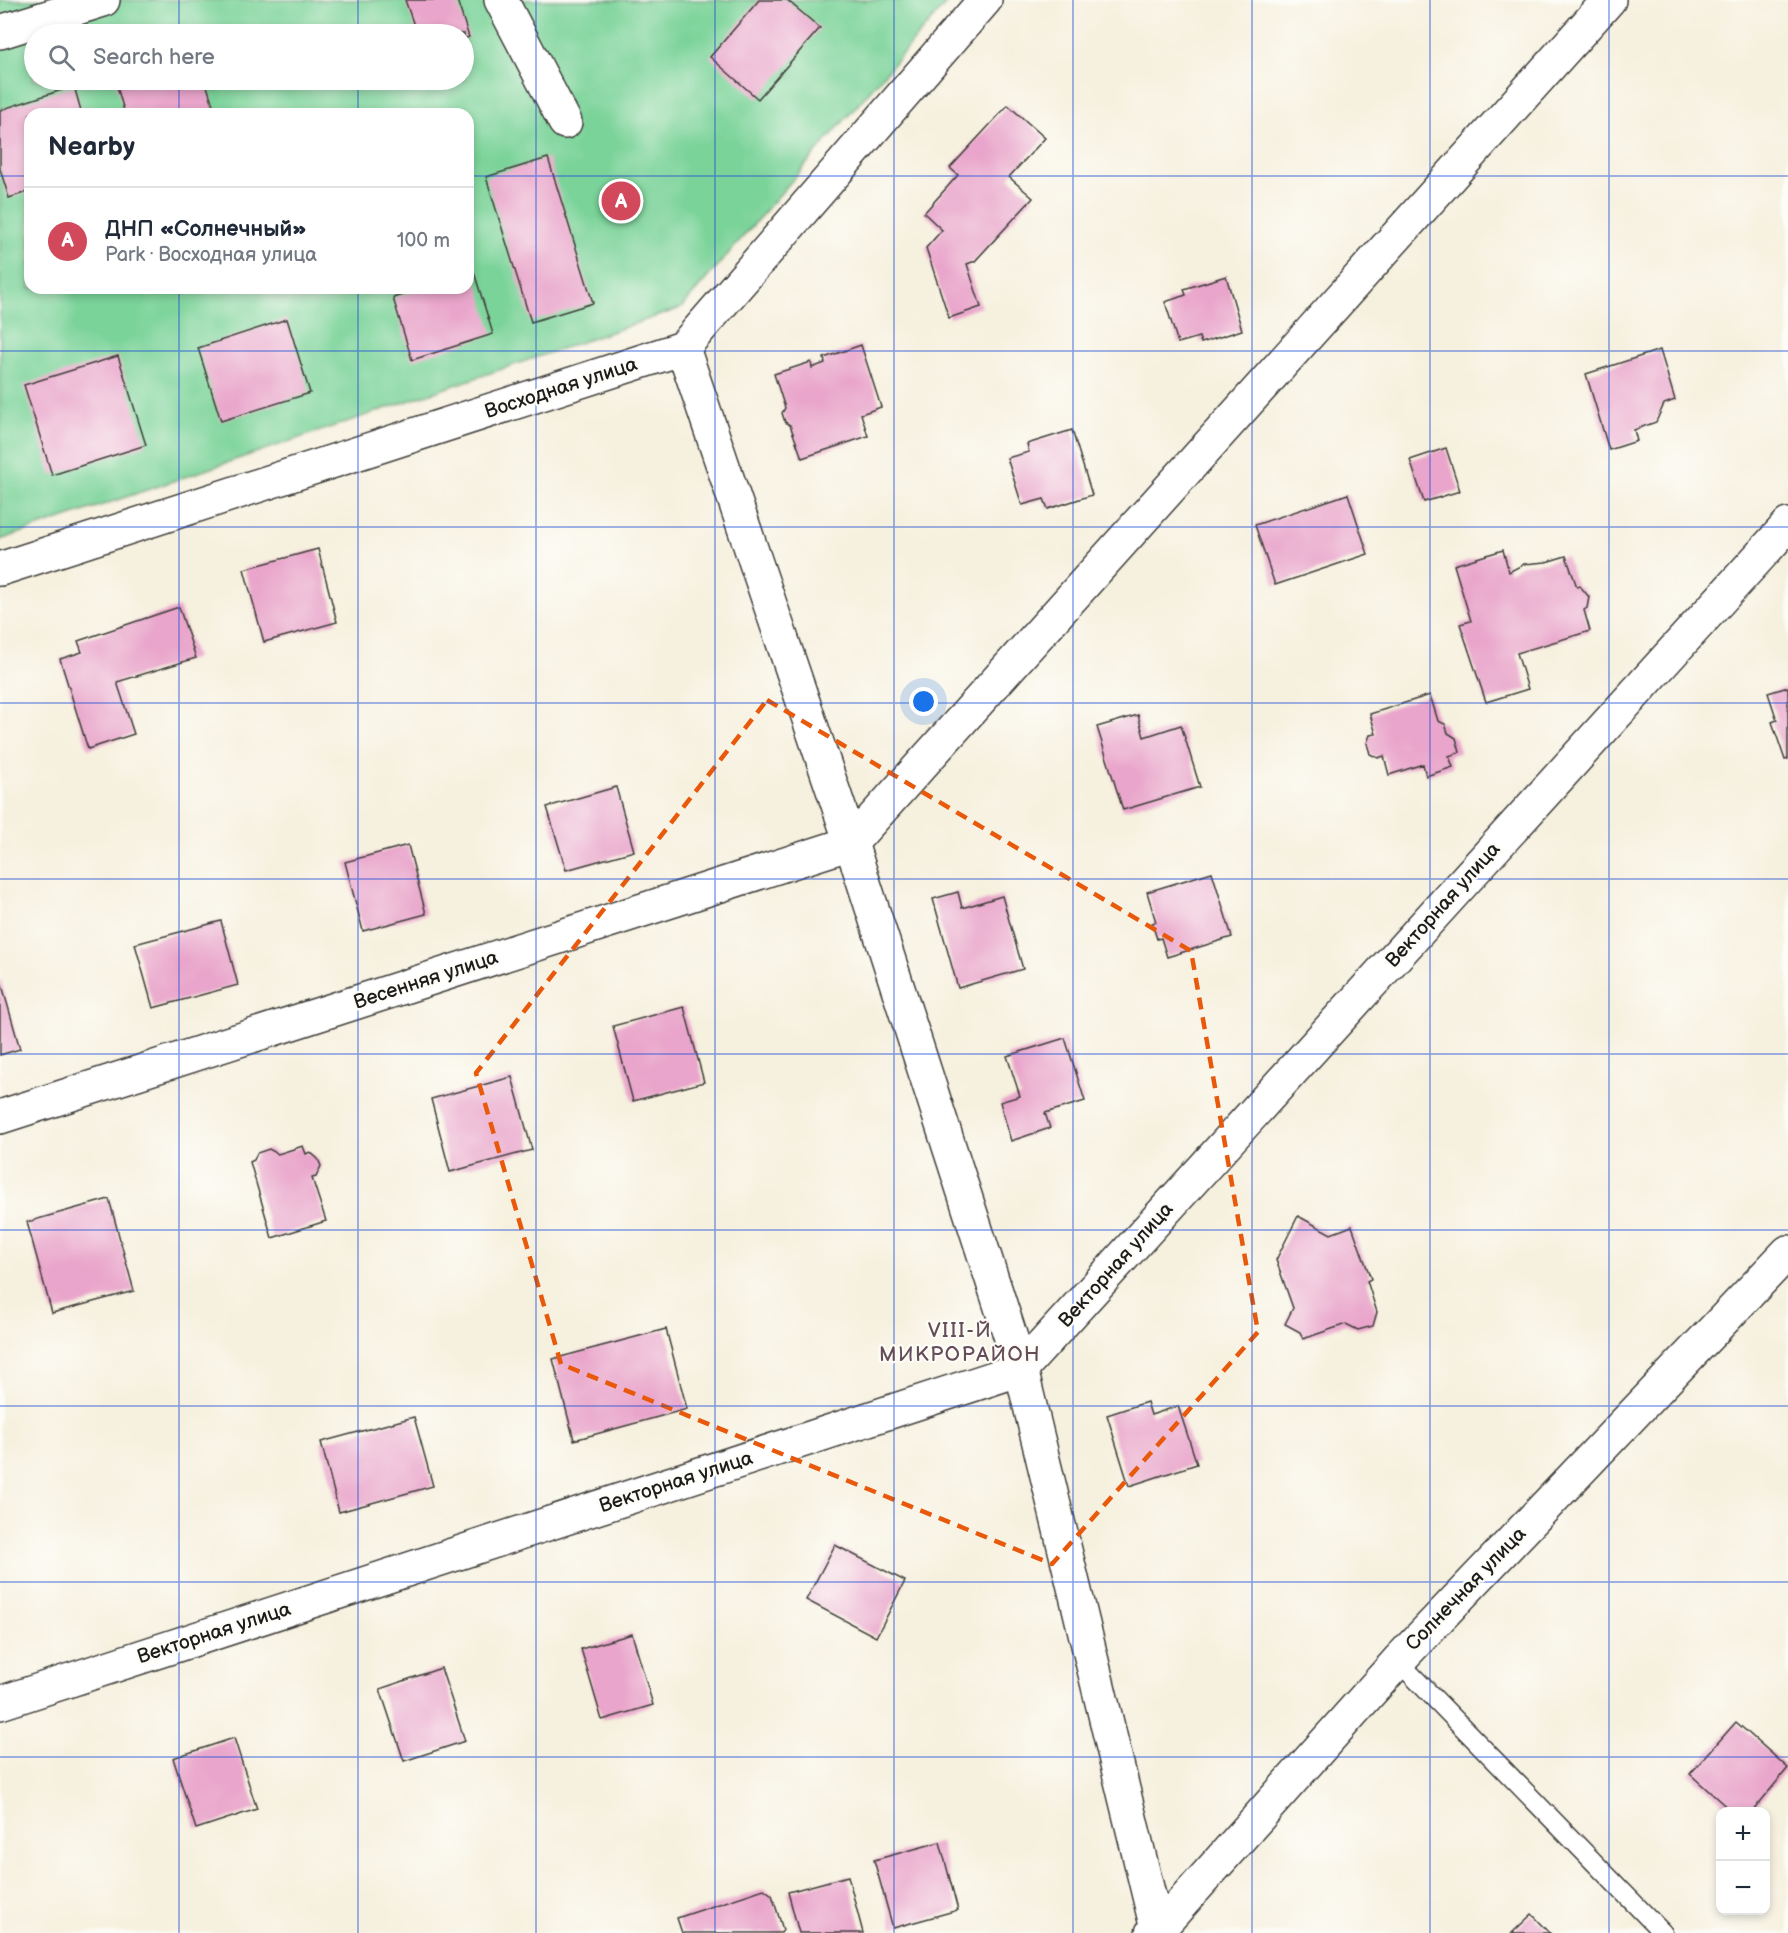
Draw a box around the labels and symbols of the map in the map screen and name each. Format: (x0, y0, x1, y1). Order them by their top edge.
pin: A (602, 178, 640, 224)
street label: Восходная улица (482, 352, 640, 424)
your location (909, 687, 938, 716)
street label: Векторная улица (1381, 837, 1506, 973)
street label: Весенняя улица (351, 945, 501, 1015)
street label: Векторная улица (1054, 1197, 1179, 1333)
district label: VIII-Й МИКРОРАЙОН (879, 1318, 1041, 1367)
street label: Векторная улица (596, 1446, 756, 1518)
street label: Солнечная улица (1401, 1522, 1531, 1656)
street label: Векторная улица (134, 1597, 294, 1669)

